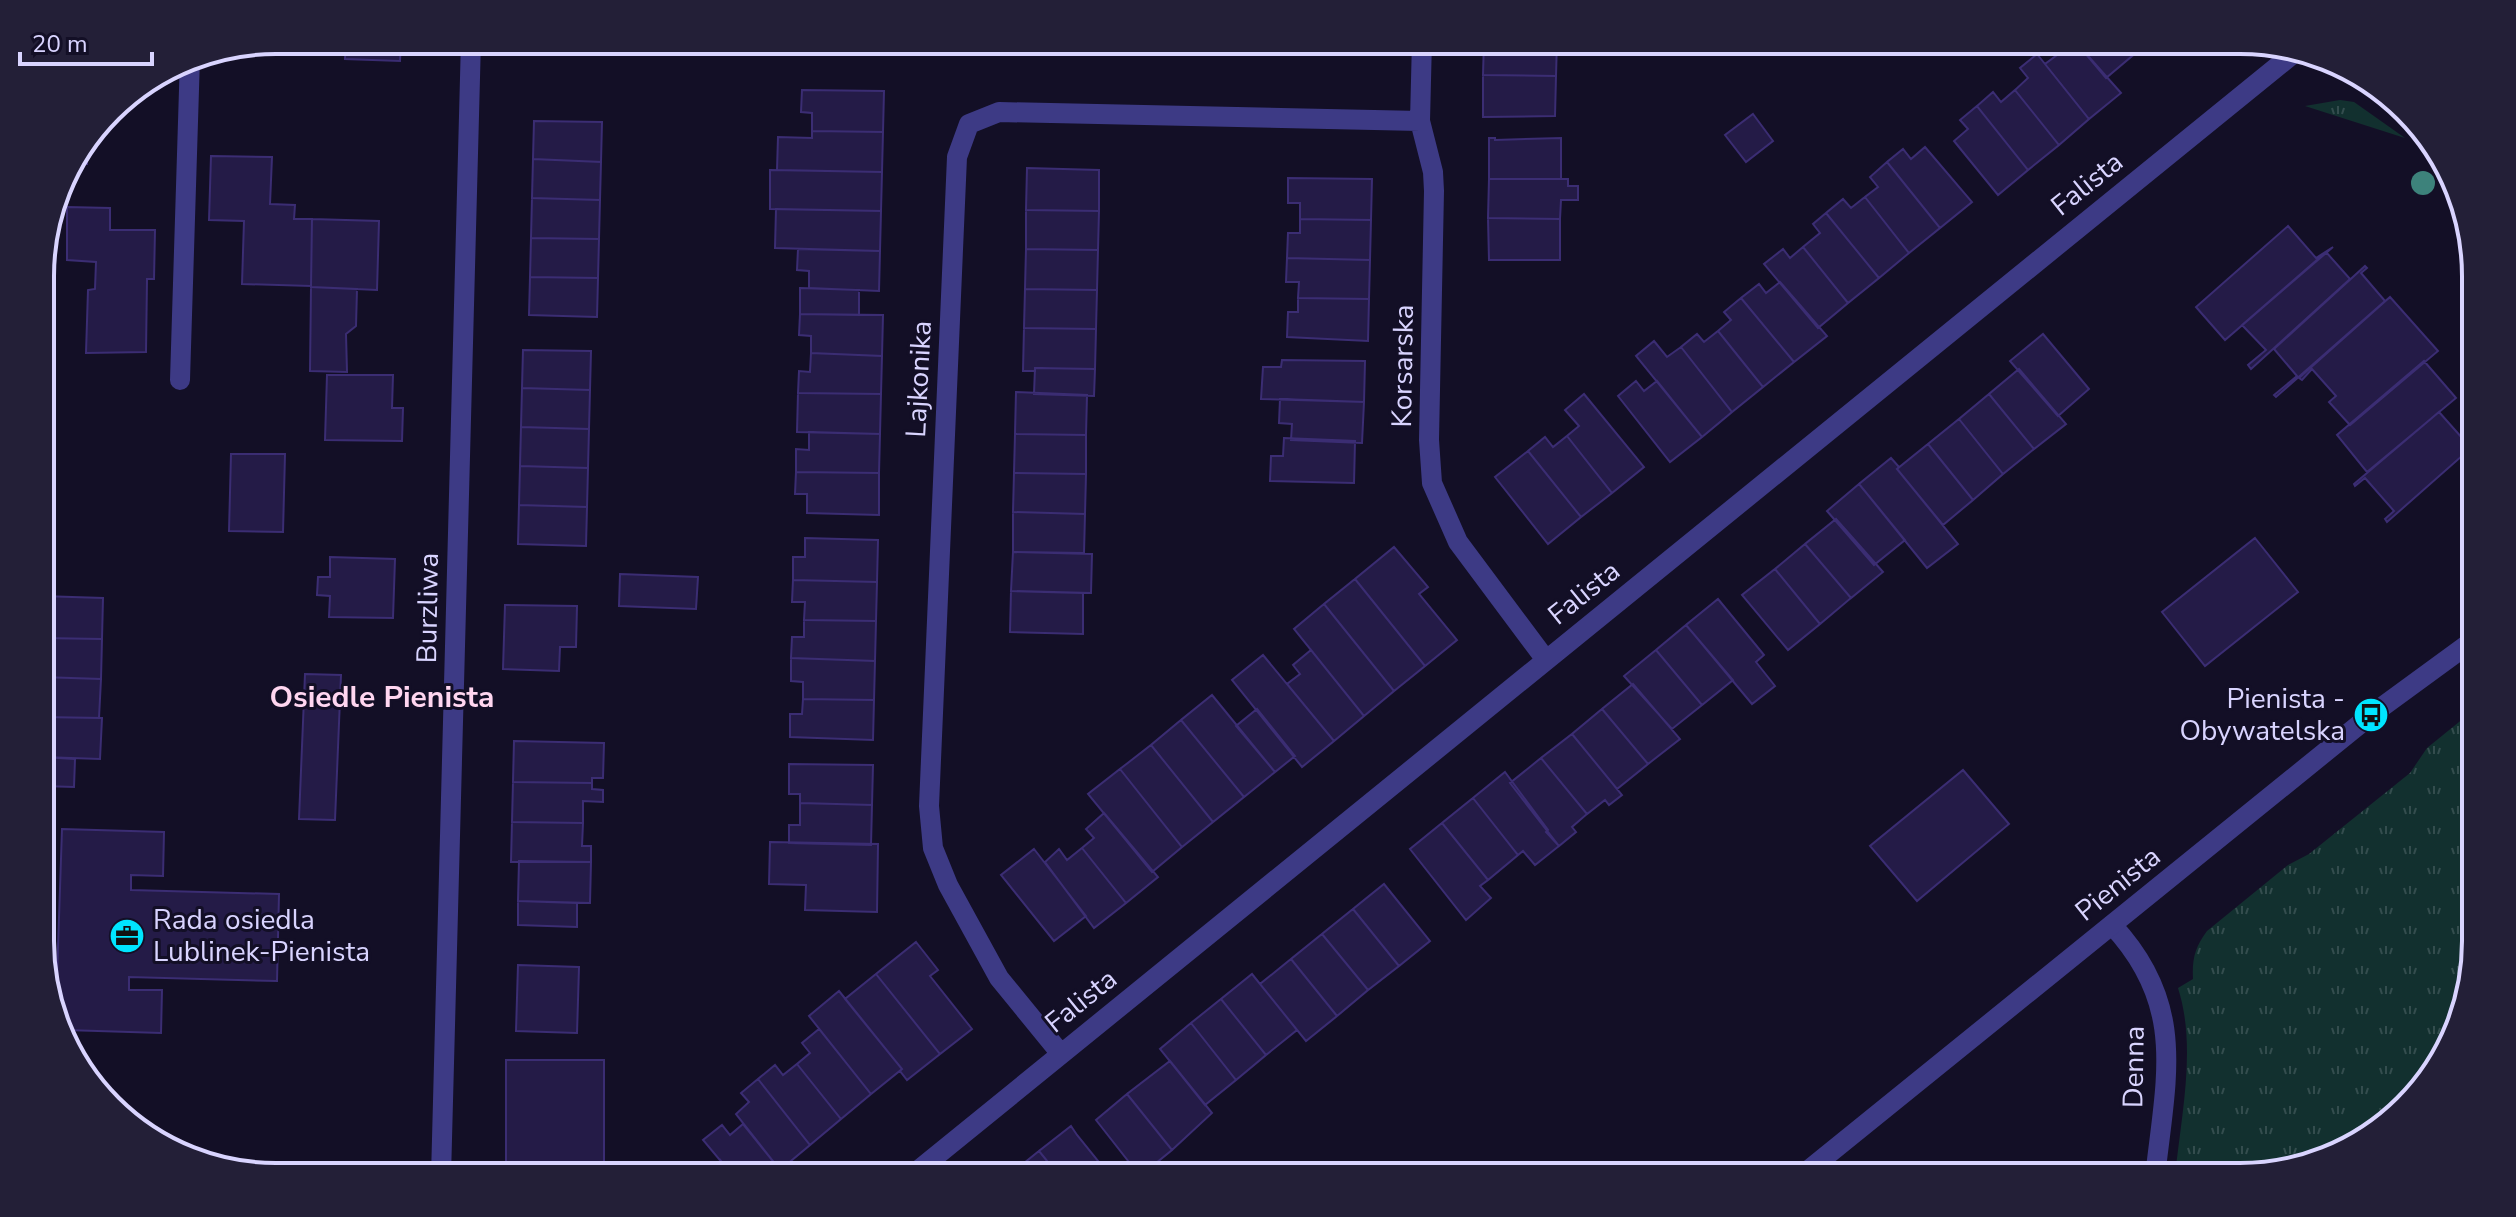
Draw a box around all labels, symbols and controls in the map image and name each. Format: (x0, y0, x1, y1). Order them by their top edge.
scale bar (20, 16, 152, 66)
text: 20 m (32, 28, 88, 60)
street label: Falista (2043, 143, 2131, 225)
street label: Korsarska (1383, 304, 1423, 428)
street label: Lajkonika (897, 320, 941, 438)
street label: Burzliwa (408, 552, 448, 664)
street label: Falista (1540, 552, 1628, 634)
district label: Osiedle Pienista (270, 677, 494, 718)
place label: Pienista - Obywatelska (2180, 680, 2345, 750)
bus stop icon: Pienista - Obywatelska (2352, 696, 2390, 734)
street label: Pienista (2067, 838, 2169, 930)
place label: Rada osiedla Lublinek-Pienista (153, 901, 370, 971)
office icon: Rada osiedla Lublinek-Pienista (108, 917, 146, 955)
street label: Falista (1037, 960, 1125, 1042)
street label: Denna (2114, 1026, 2154, 1108)

